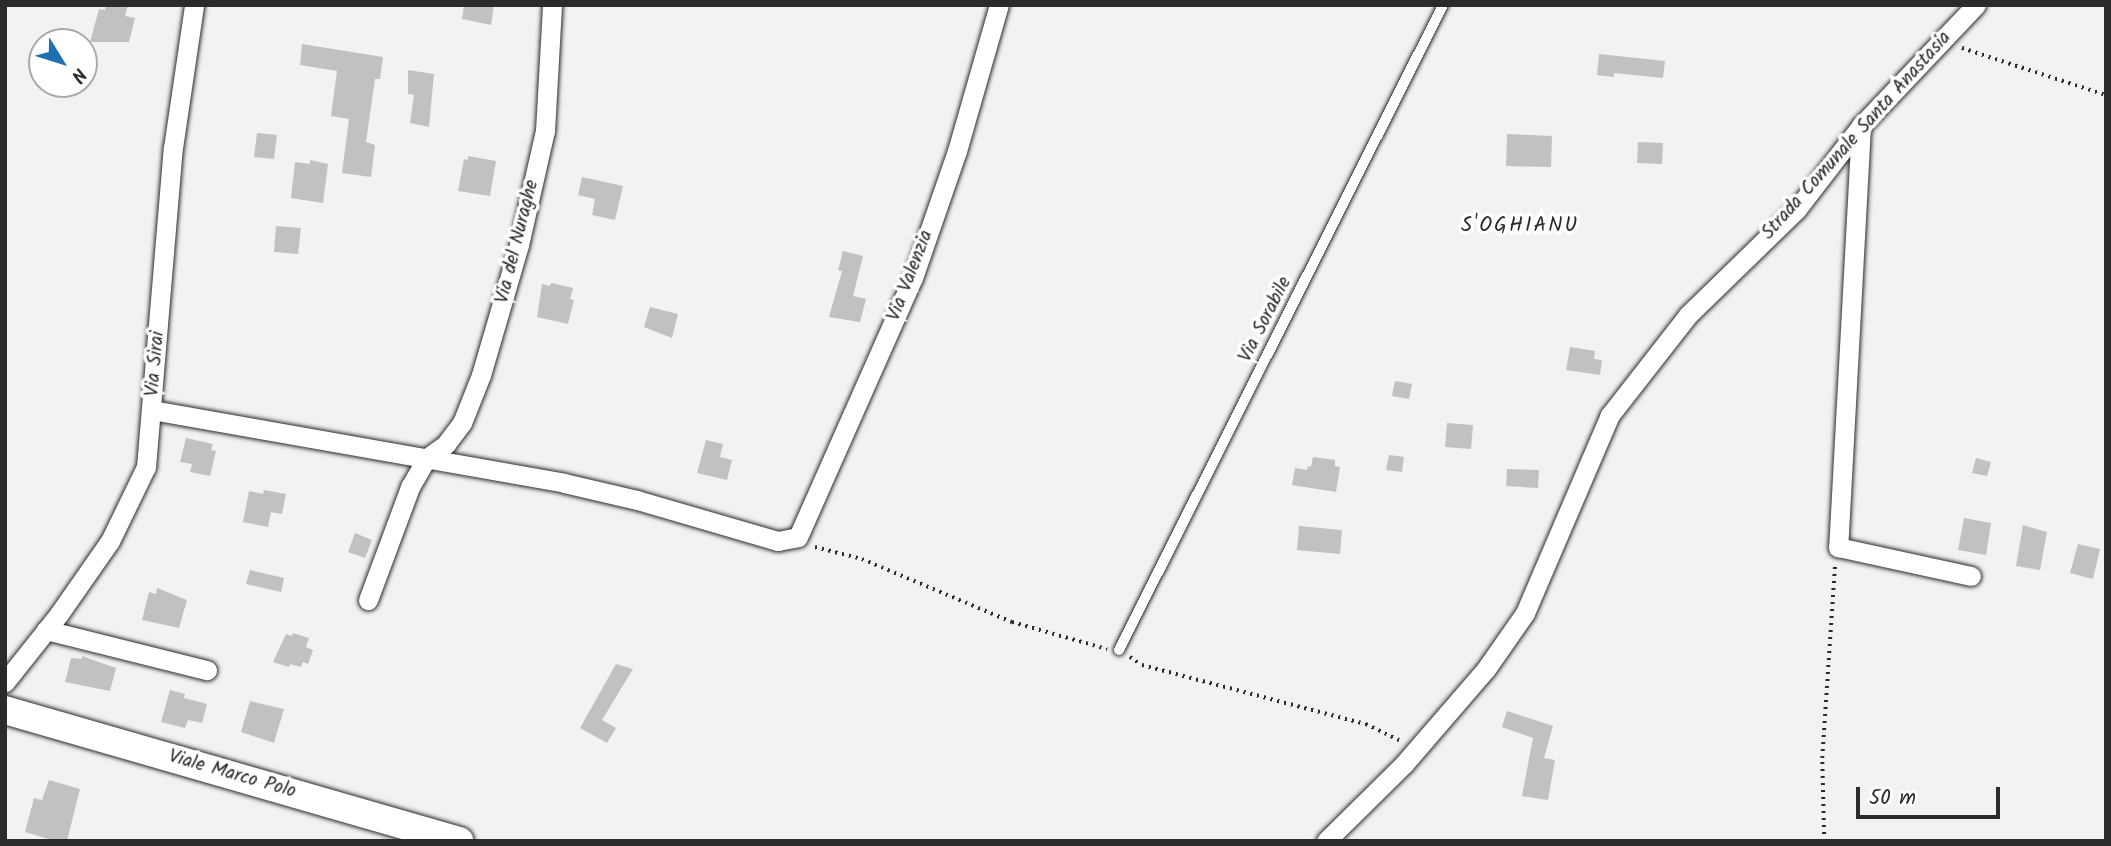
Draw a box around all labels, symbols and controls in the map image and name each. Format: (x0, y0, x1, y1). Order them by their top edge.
street label: Strada Comunale Santa Anastasia (1757, 27, 1957, 245)
north arrow (28, 28, 98, 98)
text: N (62, 61, 93, 89)
street label: Via del Nuraghe (492, 178, 544, 306)
district label: S'OGHIANU (1462, 213, 1578, 239)
street label: Via Valenzia (883, 227, 939, 325)
street label: Via Sorabile (1235, 274, 1297, 366)
street label: Via Sirai (142, 330, 170, 398)
street label: Viale Marco Polo (166, 746, 298, 804)
scale bar (1859, 772, 2002, 816)
text: 50 m (1869, 782, 1916, 815)

